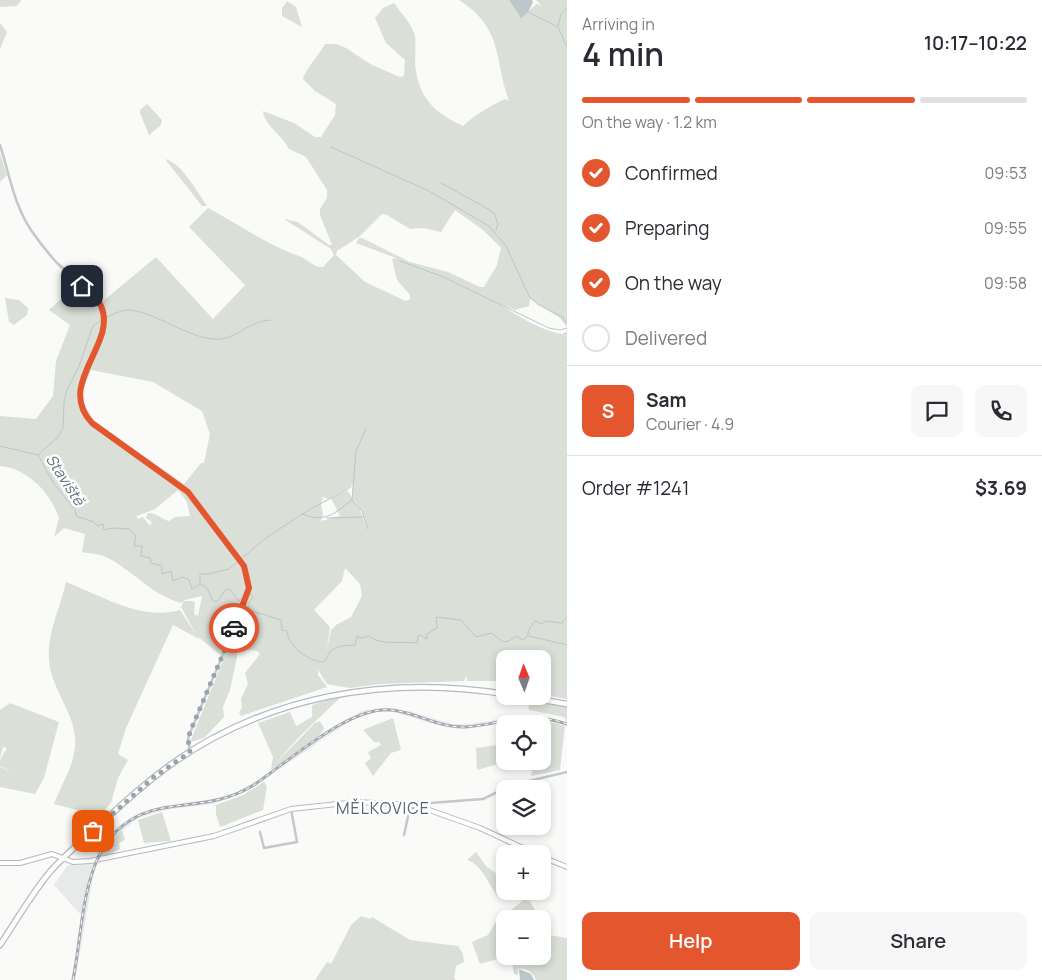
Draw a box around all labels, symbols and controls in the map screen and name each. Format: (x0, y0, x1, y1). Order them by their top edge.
text: Arriving in (582, 13, 655, 35)
text: 10:17–10:22 (924, 30, 1027, 56)
text: 4 min (582, 32, 664, 76)
text: On the way · 1.2 km (582, 111, 717, 133)
icon: check (582, 159, 610, 187)
text: Confirmed (625, 160, 718, 186)
text: 09:53 (984, 162, 1027, 184)
icon: check (582, 214, 610, 242)
text: Preparing (625, 215, 710, 241)
text: 09:55 (984, 217, 1027, 239)
pin (61, 265, 103, 307)
icon: check (582, 269, 610, 297)
text: On the way (625, 270, 722, 296)
icon: home (68, 272, 96, 300)
text: 09:58 (984, 272, 1027, 294)
text: Delivered (625, 325, 707, 351)
button: chat (911, 385, 963, 437)
button: phone (975, 385, 1027, 437)
text: Sam (646, 387, 687, 413)
text: S (602, 398, 614, 424)
text: Courier · 4.9 (646, 413, 734, 435)
water label: Staviště (41, 450, 90, 510)
text: Order #1241 (582, 475, 689, 501)
text: $3.69 (975, 475, 1027, 501)
courier (209, 603, 259, 653)
icon: car (220, 614, 248, 642)
north arrow (496, 650, 551, 705)
map controls (496, 650, 551, 965)
button: locate (496, 715, 551, 770)
button: layers (496, 780, 551, 835)
district label: MĚLKOVICE (336, 797, 430, 819)
pin (72, 810, 114, 852)
icon: bag (79, 817, 107, 845)
button: + (496, 845, 551, 900)
button: − (496, 910, 551, 965)
button: Help (582, 912, 800, 970)
button: Share (810, 912, 1027, 970)

